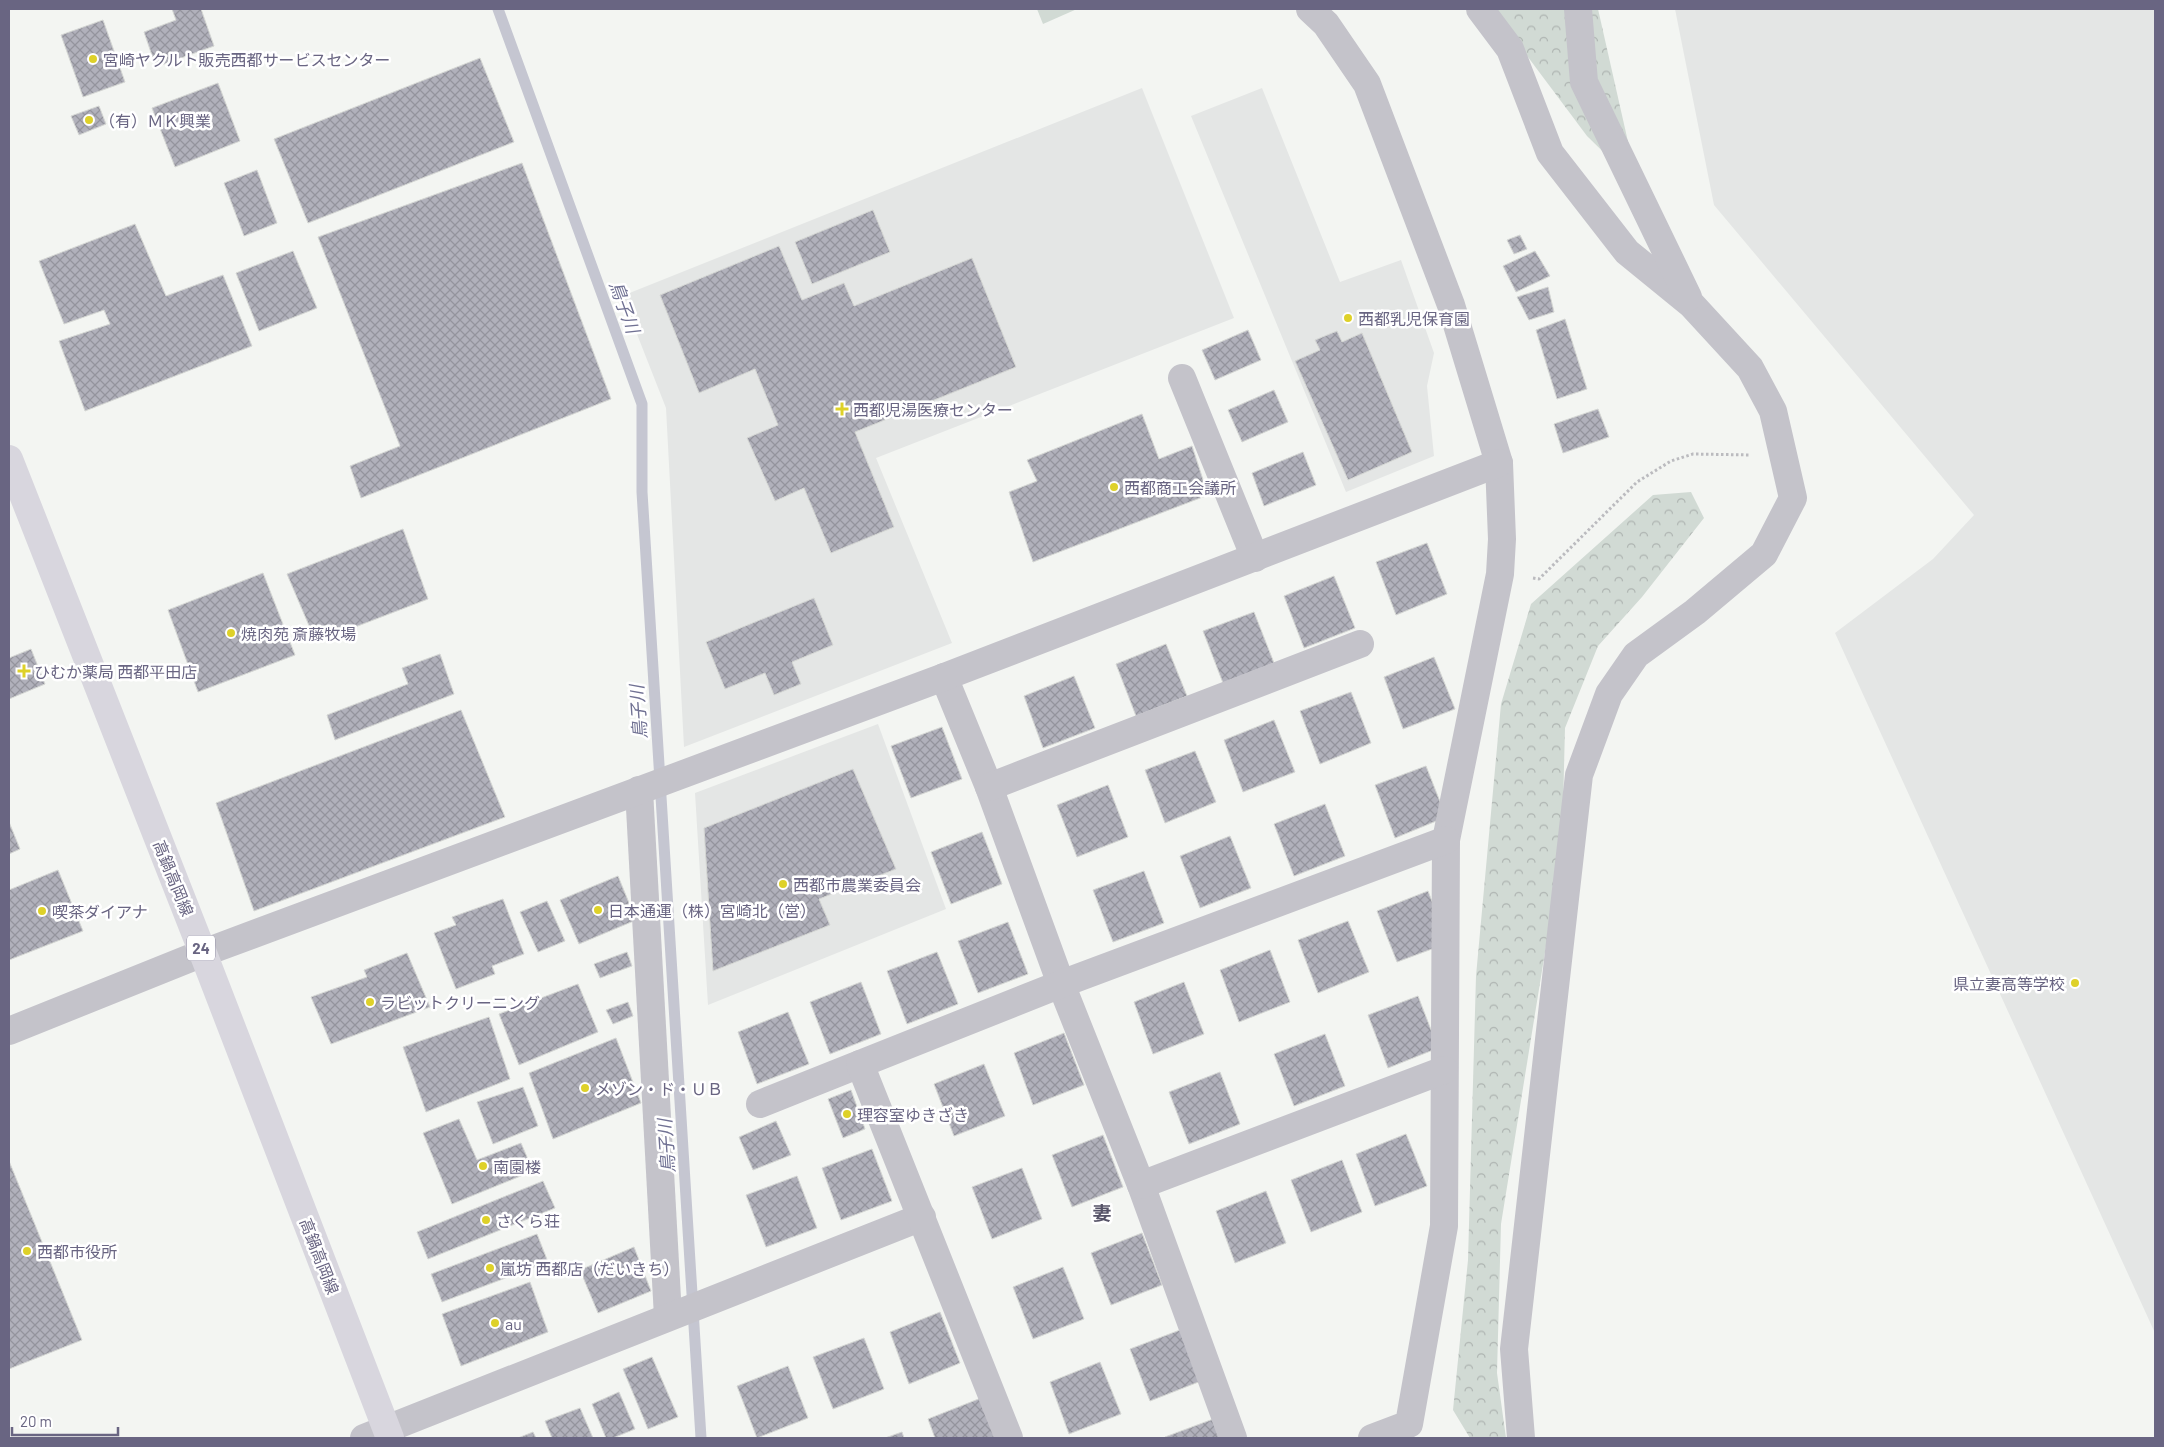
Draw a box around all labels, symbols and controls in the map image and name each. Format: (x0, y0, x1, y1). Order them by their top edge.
place label: 宮崎ヤクルト販売西都サービスセンター (103, 50, 391, 69)
marker: 宮崎ヤクルト販売西都サービスセンター (87, 53, 99, 65)
place label: （有）ＭＫ興業 (99, 111, 211, 130)
marker: （有）ＭＫ興業 (83, 114, 95, 126)
water label: 鳥子川 (605, 278, 645, 338)
place label: 西都乳児保育園 (1358, 309, 1470, 328)
marker: 西都乳児保育園 (1342, 312, 1354, 324)
place label: 西都児湯医療センター (853, 400, 1013, 419)
marker: 西都児湯医療センター (835, 402, 849, 416)
place label: 西都商工会議所 (1124, 478, 1236, 497)
marker: 西都商工会議所 (1108, 481, 1120, 493)
place label: 焼肉苑 斎藤牧場 (241, 624, 356, 643)
marker: 焼肉苑 斎藤牧場 (225, 627, 237, 639)
place label: ひむか薬局 西都平田店 (34, 662, 197, 681)
marker: ひむか薬局 西都平田店 (18, 665, 30, 677)
water label: 鳥子川 (625, 682, 651, 740)
street label: 高鍋高岡線 (150, 837, 198, 919)
place label: 西都市農業委員会 (793, 875, 921, 894)
marker: 西都市農業委員会 (777, 878, 789, 890)
place label: 日本通運（株）宮崎北（営） (608, 901, 816, 920)
place label: 喫茶ダイアナ (52, 902, 148, 921)
marker: 日本通運（株）宮崎北（営） (592, 904, 604, 916)
marker: 喫茶ダイアナ (36, 905, 48, 917)
road number: 24 (187, 936, 215, 960)
place label: 県立妻高等学校 (1953, 974, 2065, 993)
marker: 県立妻高等学校 (2069, 977, 2081, 989)
place label: ラビットクリーニング (380, 993, 540, 1012)
marker: ラビットクリーニング (364, 996, 376, 1008)
place label: メゾン・ド・ＵＢ (595, 1079, 723, 1098)
marker: メゾン・ド・ＵＢ (579, 1082, 591, 1094)
place label: 理容室ゆきざき (857, 1105, 969, 1124)
marker: 理容室ゆきざき (841, 1108, 853, 1120)
water label: 鳥子川 (653, 1116, 679, 1174)
place label: 南園楼 (493, 1157, 541, 1176)
marker: 南園楼 (477, 1160, 489, 1172)
district label: 妻 (1092, 1201, 1112, 1224)
place label: さくら荘 (496, 1211, 560, 1230)
marker: さくら荘 (480, 1214, 492, 1226)
street label: 高鍋高岡線 (297, 1215, 343, 1297)
place label: 西都市役所 (37, 1242, 117, 1261)
marker: 西都市役所 (21, 1245, 33, 1257)
place label: 嵐坊 西都店（だいきち） (500, 1259, 679, 1278)
marker: 嵐坊 西都店（だいきち） (484, 1262, 496, 1274)
place label: au (505, 1314, 522, 1333)
marker: au (489, 1317, 501, 1329)
scale bar (12, 1404, 119, 1436)
text: 20 m (20, 1412, 52, 1430)

